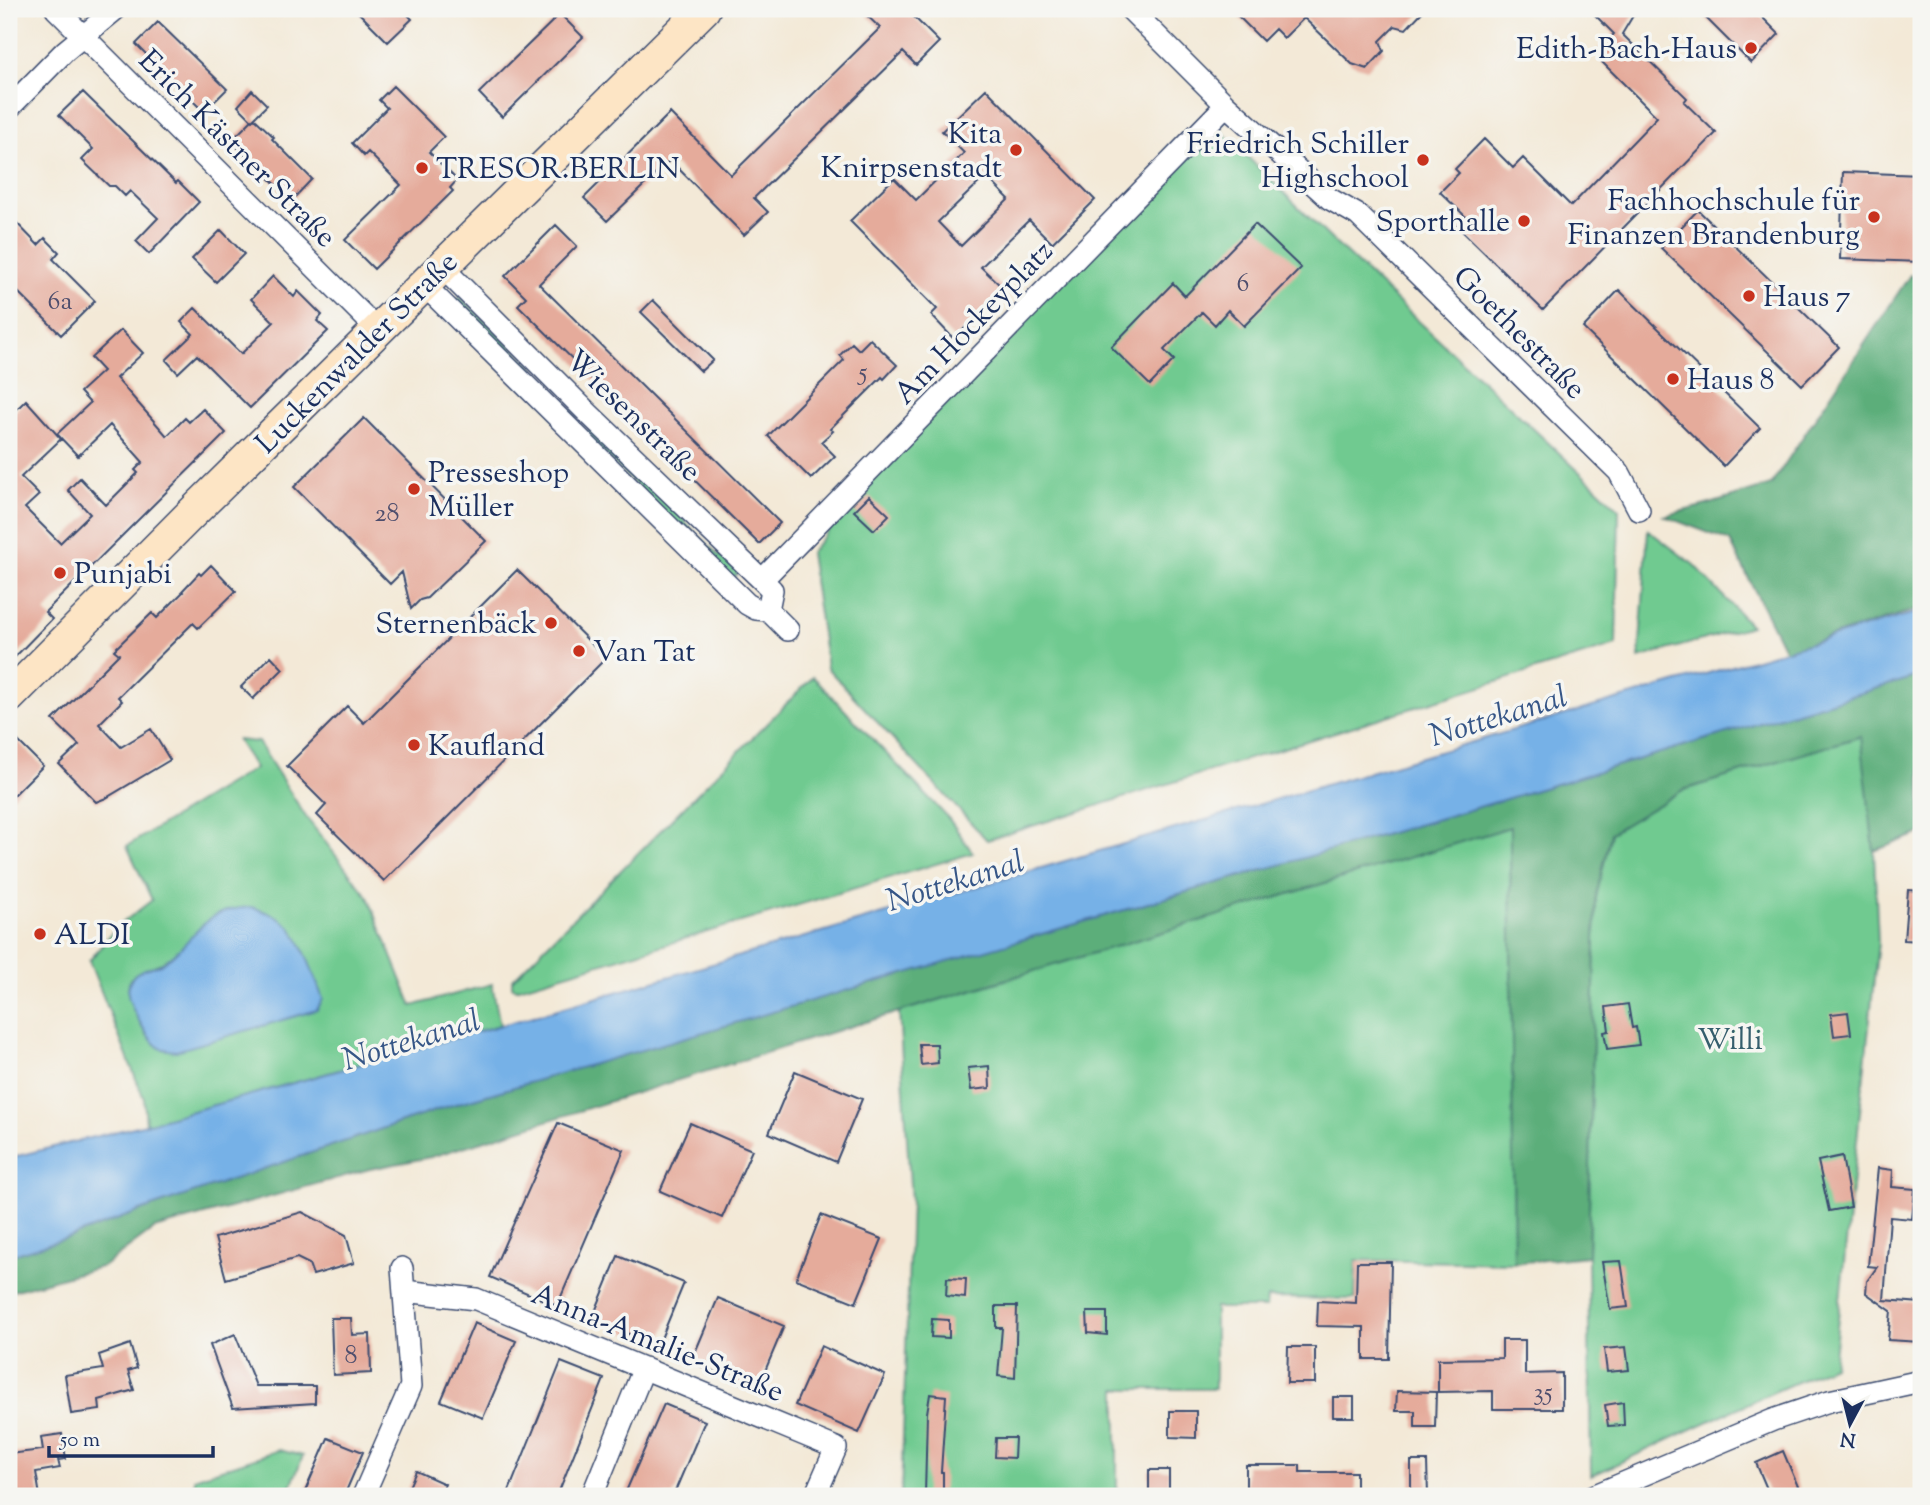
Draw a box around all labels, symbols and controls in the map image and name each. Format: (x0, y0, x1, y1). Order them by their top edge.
place label: Edith-Bach-Haus (1516, 29, 1737, 72)
marker: Edith-Bach-Haus (1743, 40, 1759, 56)
street label: Erich Kästner Straße (127, 41, 345, 259)
place label: Kita Knirpsenstadt (820, 114, 1002, 191)
place label: Friedrich Schiller Highschool (1186, 124, 1409, 201)
marker: Kita Knirpsenstadt (1008, 142, 1024, 158)
place label: TRESOR.BERLIN (436, 149, 680, 192)
marker: Friedrich Schiller Highschool (1415, 152, 1431, 168)
marker: TRESOR.BERLIN (414, 160, 430, 176)
place label: Fachhochschule für Finanzen Brandenburg (1568, 181, 1860, 258)
place label: Sporthalle (1376, 202, 1510, 245)
marker: Fachhochschule für Finanzen Brandenburg (1866, 209, 1882, 225)
marker: Sporthalle (1516, 213, 1532, 229)
street label: Am Hockeyplatz (885, 232, 1064, 415)
street label: Luckenwalder Straße (247, 243, 469, 465)
street label: Goethestraße (1442, 257, 1595, 410)
house number: 6 (1237, 266, 1249, 303)
place label: Haus 7 (1763, 277, 1851, 320)
house number: 6a (48, 284, 72, 321)
marker: Haus 7 (1741, 288, 1757, 304)
street label: Wiesenstraße (555, 341, 710, 493)
house number: 5 (857, 355, 868, 392)
place label: Haus 8 (1687, 360, 1775, 403)
marker: Haus 8 (1665, 371, 1681, 387)
place label: Presseshop Müller (428, 453, 569, 530)
marker: Presseshop Müller (406, 481, 422, 497)
house number: 28 (374, 496, 400, 533)
place label: Punjabi (74, 554, 172, 597)
marker: Punjabi (52, 565, 68, 581)
place label: Sternenbäck (375, 604, 537, 647)
marker: Sternenbäck (543, 615, 559, 631)
place label: Van Tat (593, 632, 696, 675)
marker: Van Tat (571, 643, 587, 659)
water label: Nottekanal (1424, 675, 1573, 761)
place label: Kaufland (428, 726, 545, 769)
marker: Kaufland (406, 737, 422, 753)
water label: Nottekanal (881, 840, 1030, 926)
place label: ALDI (54, 915, 130, 958)
marker: ALDI (32, 926, 48, 942)
water label: Nottekanal (337, 999, 486, 1085)
park label: Willi (1697, 1020, 1763, 1063)
street label: Anna-Amalie-Straße (524, 1274, 790, 1415)
house number: 8 (344, 1338, 358, 1375)
house number: 35 (1533, 1375, 1553, 1412)
north arrow (1814, 1390, 1884, 1460)
scale bar (49, 1414, 214, 1458)
text: N (1839, 1424, 1857, 1453)
text: 50 m (59, 1426, 100, 1456)

